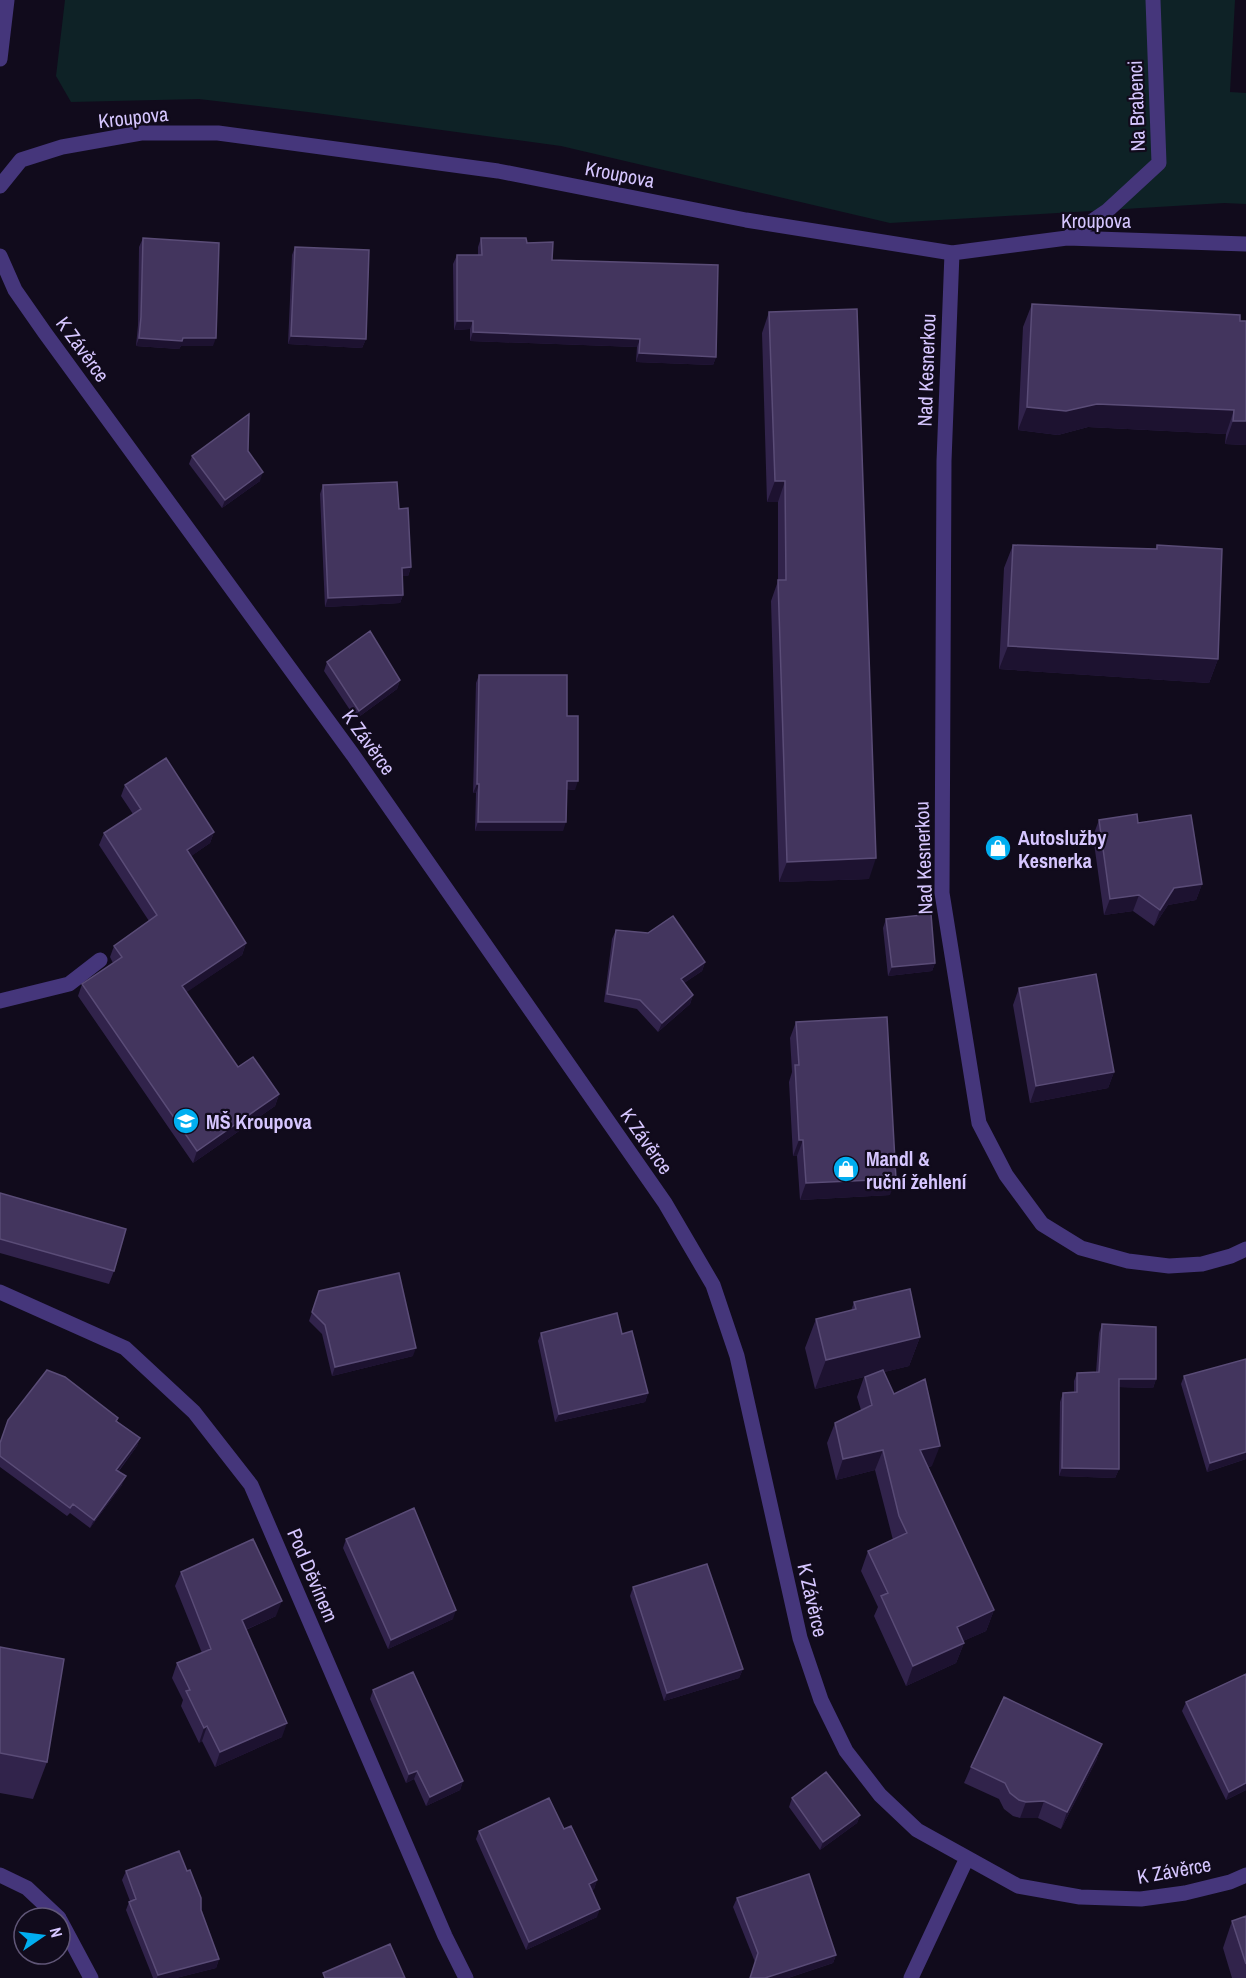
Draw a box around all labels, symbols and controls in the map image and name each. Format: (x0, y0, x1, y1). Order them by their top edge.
street label: Na Brabenci (1121, 60, 1151, 152)
street label: Kroupova (97, 100, 169, 134)
street label: Kroupova (583, 154, 657, 194)
street label: Kroupova (1061, 207, 1131, 234)
street label: K Závěrce (50, 311, 116, 387)
street label: Nad Kesnerkou (911, 313, 941, 427)
street label: K Závěrce (336, 704, 402, 780)
street label: Nad Kesnerkou (908, 801, 938, 915)
place label: Autoslužby Kesnerka (1018, 824, 1107, 874)
shop icon: Autoslužby Kesnerka (983, 833, 1013, 863)
street label: K Závěrce (615, 1103, 679, 1179)
school or university icon: MŠ Kroupova (171, 1106, 201, 1136)
place label: MŠ Kroupova (206, 1108, 312, 1135)
place label: Mandl & ruční žehlení (866, 1145, 968, 1195)
shop icon: Mandl & ruční žehlení (831, 1154, 861, 1184)
street label: Pod Děvínem (281, 1524, 345, 1626)
street label: K Závěrce (791, 1561, 835, 1639)
street label: K Závěrce (1135, 1850, 1213, 1890)
north arrow (12, 1906, 72, 1966)
text: N (45, 1925, 68, 1940)

